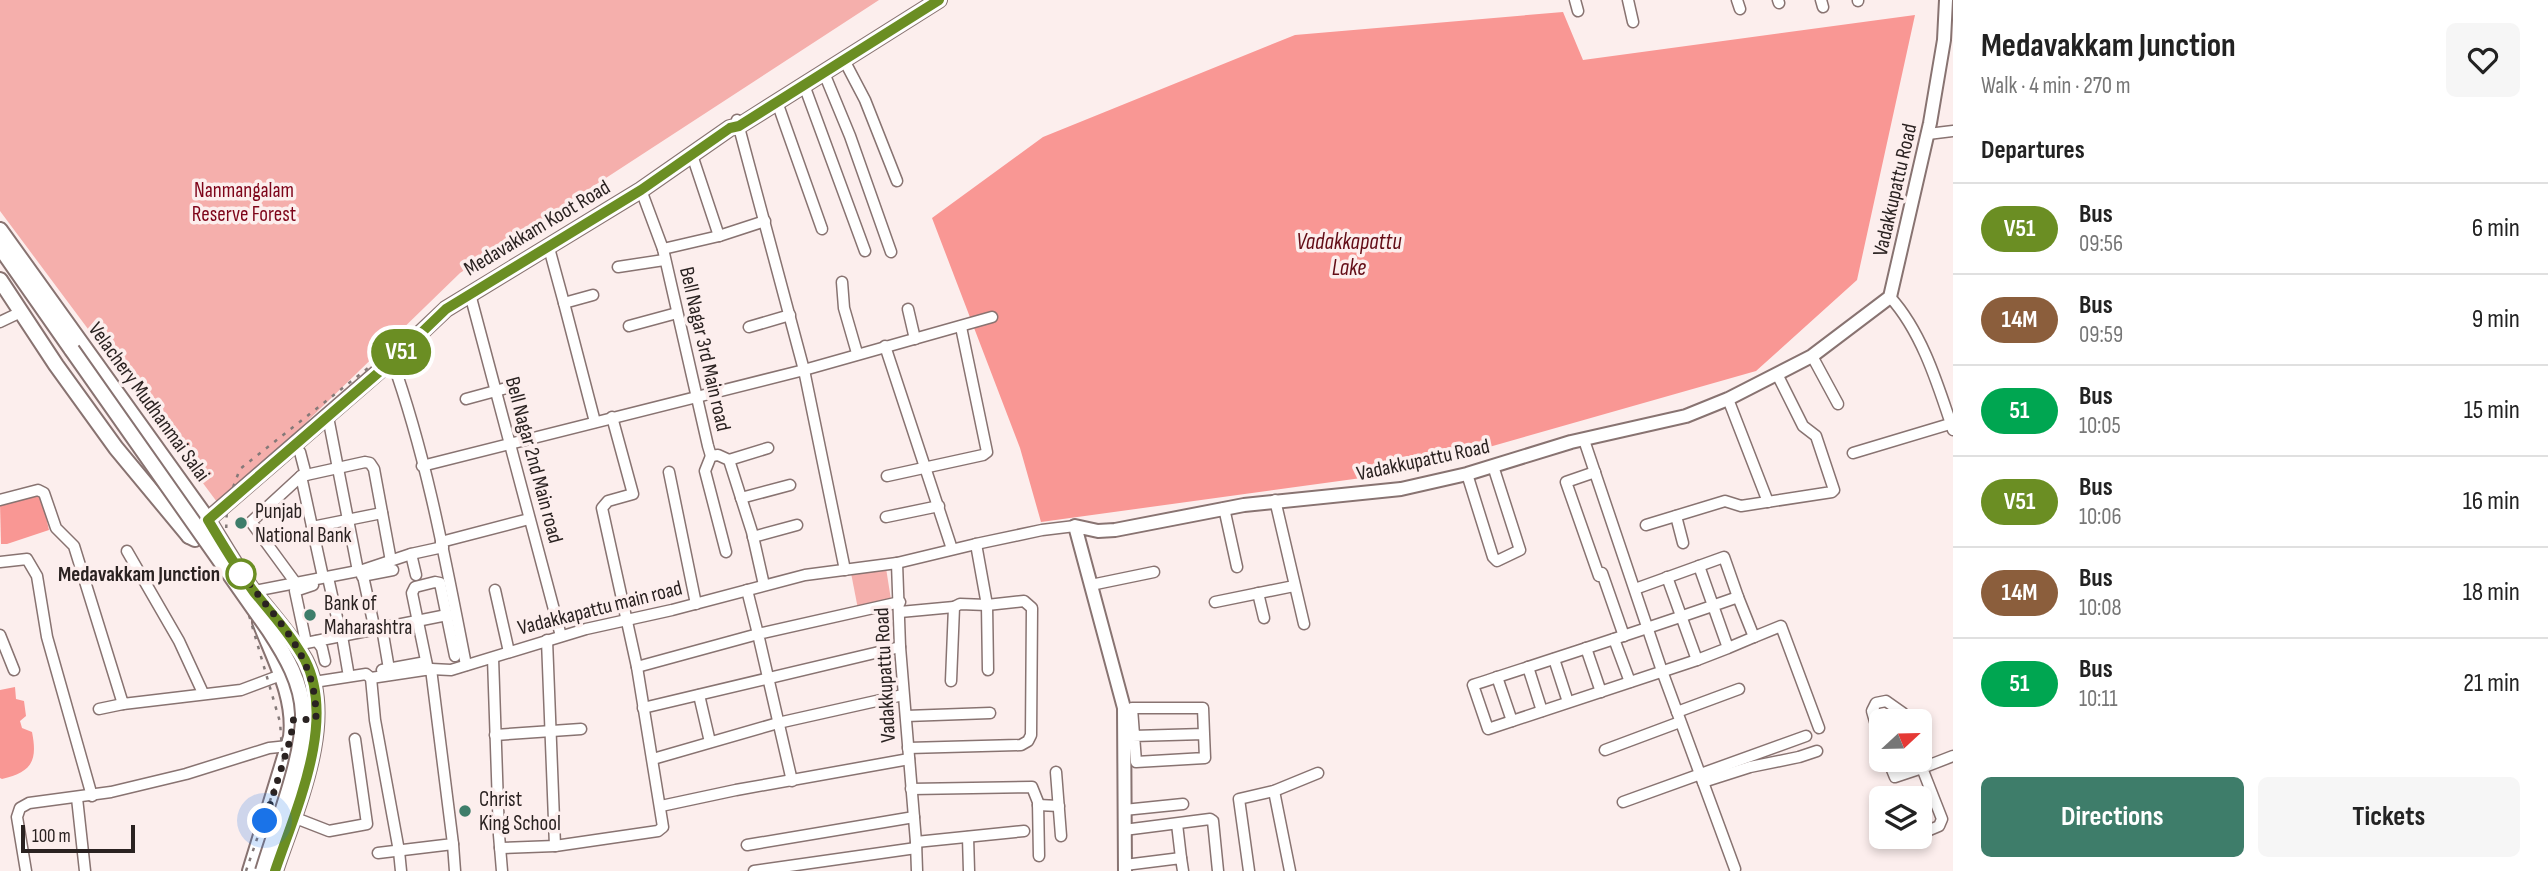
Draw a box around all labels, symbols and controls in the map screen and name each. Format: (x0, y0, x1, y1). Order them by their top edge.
button: heart (2446, 23, 2520, 97)
text: Medavakkam Junction (1981, 26, 2236, 66)
text: Walk · 4 min · 270 m (1981, 72, 2131, 100)
street label: Vadakkupattu Road (1868, 121, 1922, 259)
text: Departures (1981, 135, 2085, 166)
street label: Medavakkam Koot Road (460, 175, 614, 281)
park label: Nanmangalam Reserve Forest (192, 178, 296, 227)
text: Bus (2079, 199, 2113, 230)
text: 6 min (2472, 213, 2520, 244)
text: V51 (2004, 214, 2035, 243)
water label: Vadakkapattu Lake (1296, 228, 1402, 282)
text: 09:56 (2079, 230, 2123, 258)
street label: Bell Nagar 3rd Main road (674, 264, 736, 434)
text: Bus (2079, 290, 2113, 321)
text: 9 min (2472, 304, 2520, 335)
text: 14M (2002, 305, 2037, 334)
street label: Velachery Mudhanmai Salai (83, 318, 215, 486)
text: 09:59 (2079, 321, 2123, 349)
line badge: V51 (361, 329, 441, 375)
text: V51 (385, 337, 417, 366)
street label: Bell Nagar 2nd Main road (500, 374, 568, 546)
text: Bus (2079, 381, 2113, 412)
text: 15 min (2464, 395, 2520, 426)
text: 51 (2010, 396, 2029, 425)
text: 10:05 (2079, 412, 2121, 440)
street label: Vadakkupattu Road (1354, 434, 1492, 486)
text: Bus (2079, 472, 2113, 503)
text: 16 min (2463, 486, 2520, 517)
text: V51 (2004, 487, 2035, 516)
place label: Punjab National Bank (255, 499, 352, 548)
text: 10:06 (2079, 503, 2122, 531)
marker: Punjab National Bank (233, 515, 249, 531)
marker: Medavakkam Junction (226, 559, 256, 589)
place label: Medavakkam Junction (58, 562, 220, 587)
text: Bus (2079, 563, 2113, 594)
street label: Vadakkapattu main road (515, 575, 685, 641)
text: 18 min (2463, 577, 2520, 608)
text: 14M (2002, 578, 2037, 607)
place label: Bank of Maharashtra (324, 591, 412, 640)
text: 10:08 (2079, 594, 2122, 622)
marker: Bank of Maharashtra (302, 607, 318, 623)
street label: Vadakkupattu Road (869, 607, 901, 743)
text: Bus (2079, 654, 2113, 685)
text: 21 min (2463, 668, 2520, 699)
text: 51 (2010, 669, 2029, 698)
text: 10:11 (2079, 685, 2117, 713)
north arrow (1869, 709, 1932, 772)
map controls (1869, 709, 1932, 849)
button: Directions (1981, 777, 2244, 857)
button: Tickets (2258, 777, 2520, 857)
button: layers (1869, 786, 1932, 849)
place label: Christ King School (479, 787, 561, 836)
your location (247, 803, 282, 838)
marker: Christ King School (457, 803, 473, 819)
scale bar (21, 822, 135, 854)
text: 100 m (32, 825, 71, 848)

